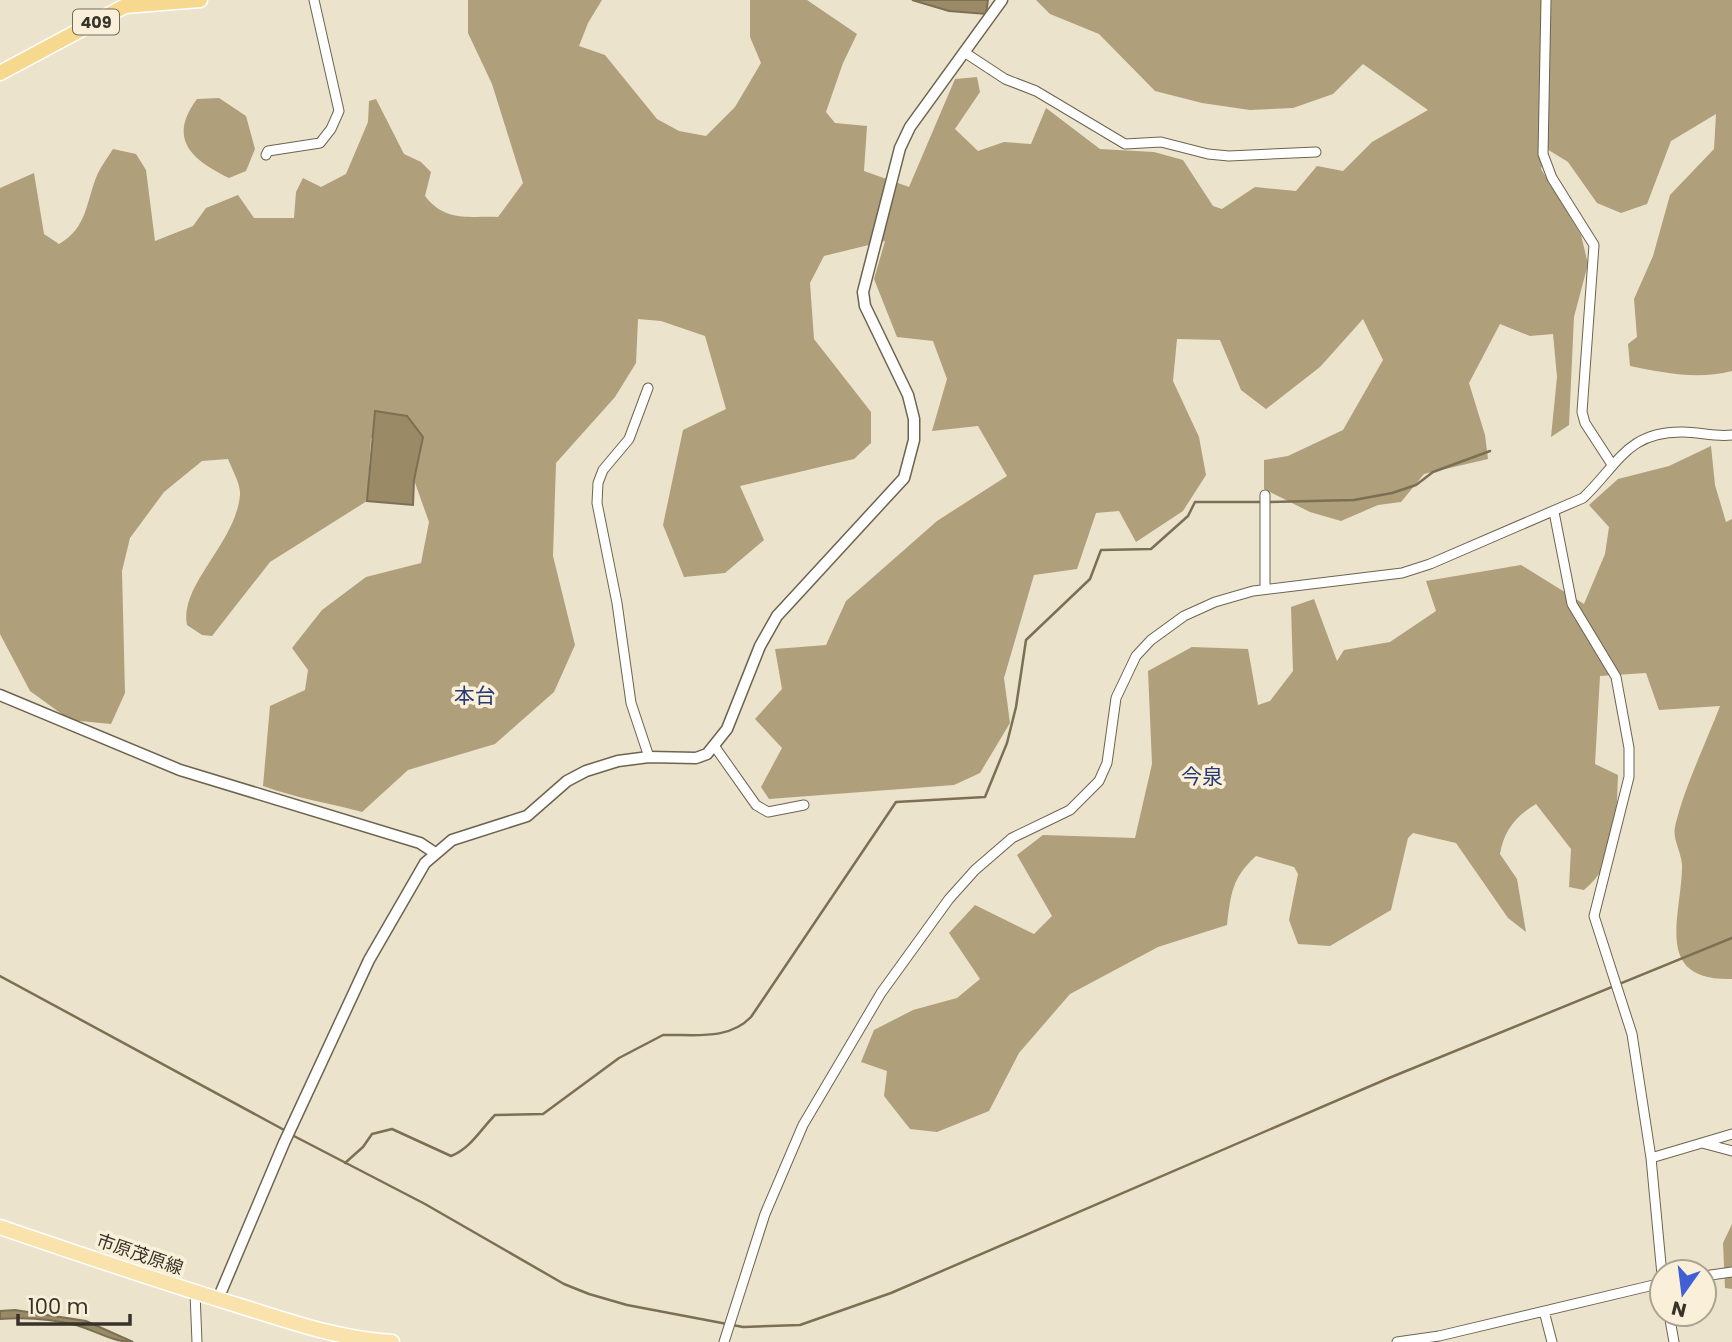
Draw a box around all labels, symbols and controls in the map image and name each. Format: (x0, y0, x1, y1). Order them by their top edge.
road number: 409 (73, 10, 119, 34)
district label: 本台 (454, 681, 496, 710)
district label: 今泉 (1181, 762, 1223, 791)
street label: 市原茂原線 (93, 1228, 187, 1280)
north arrow (1648, 1258, 1718, 1328)
scale bar (18, 1282, 130, 1326)
text: 100 m (28, 1292, 88, 1321)
text: N (1669, 1294, 1689, 1324)

